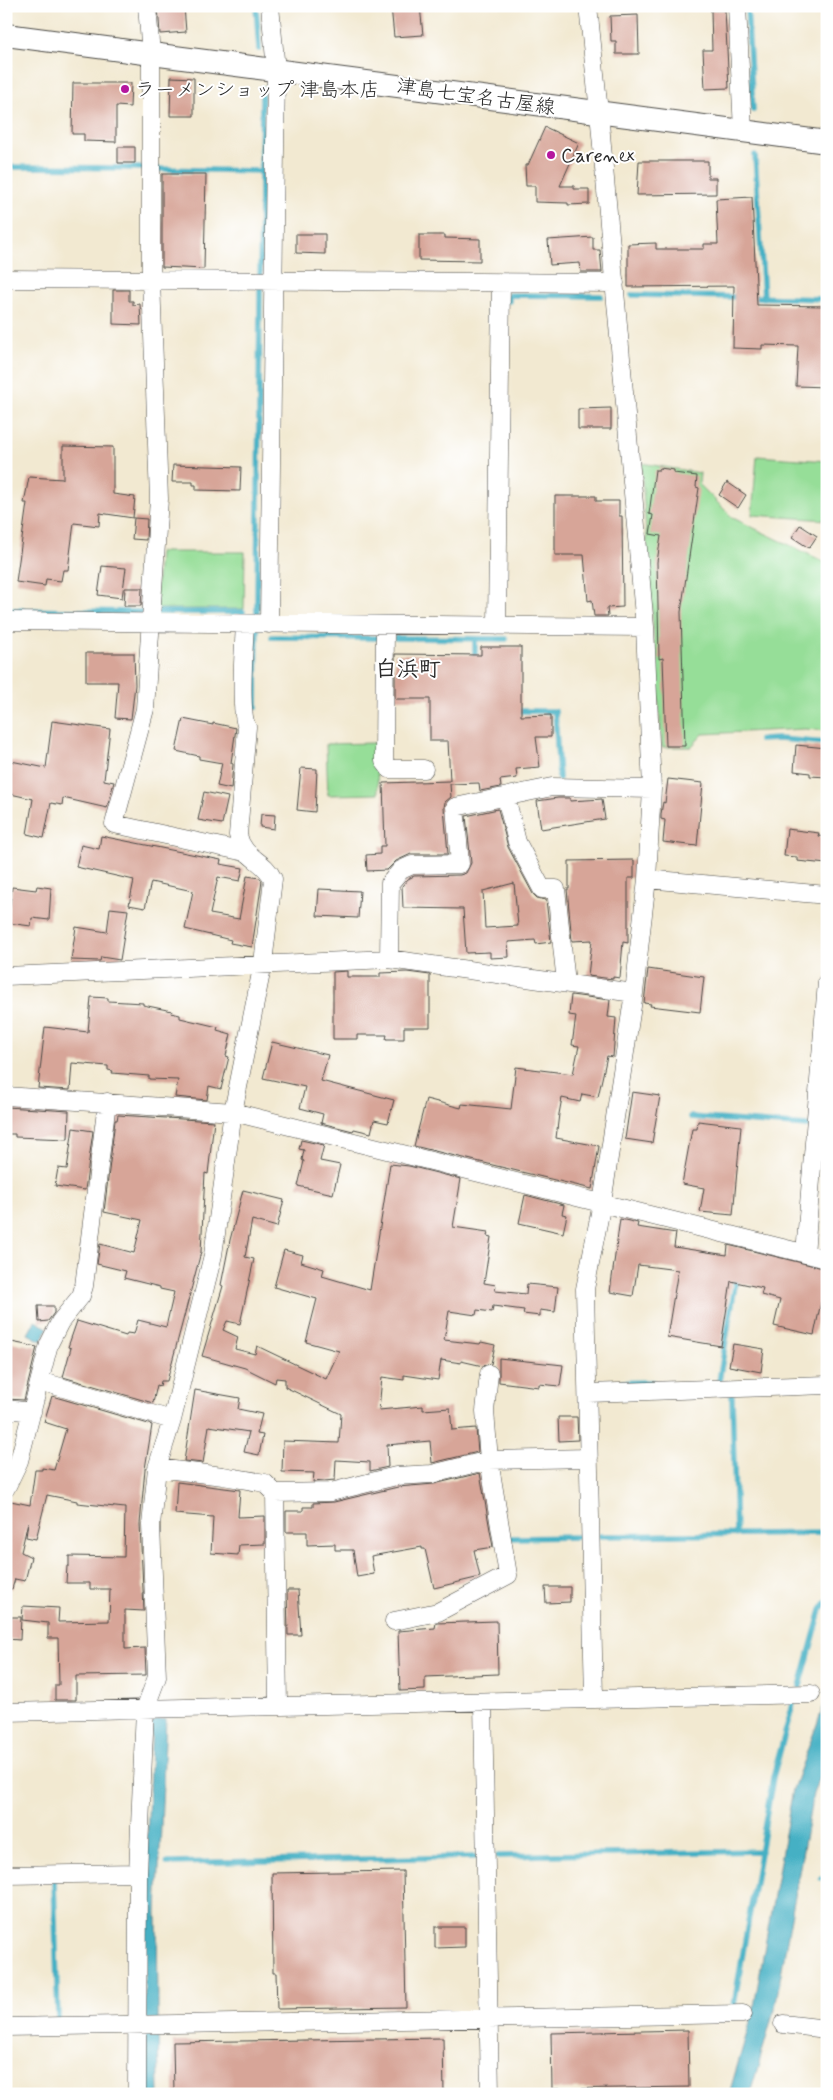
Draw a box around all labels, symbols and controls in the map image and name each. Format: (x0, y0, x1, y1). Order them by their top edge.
street label: 津島七宝名古屋線 (395, 73, 557, 122)
place label: ラーメンショップ 津島本店 (135, 77, 380, 104)
marker: ラーメンショップ 津島本店 (119, 83, 131, 95)
place label: Carenex (561, 143, 635, 170)
marker: Carenex (545, 149, 557, 161)
district label: 白浜町 (375, 656, 441, 684)

